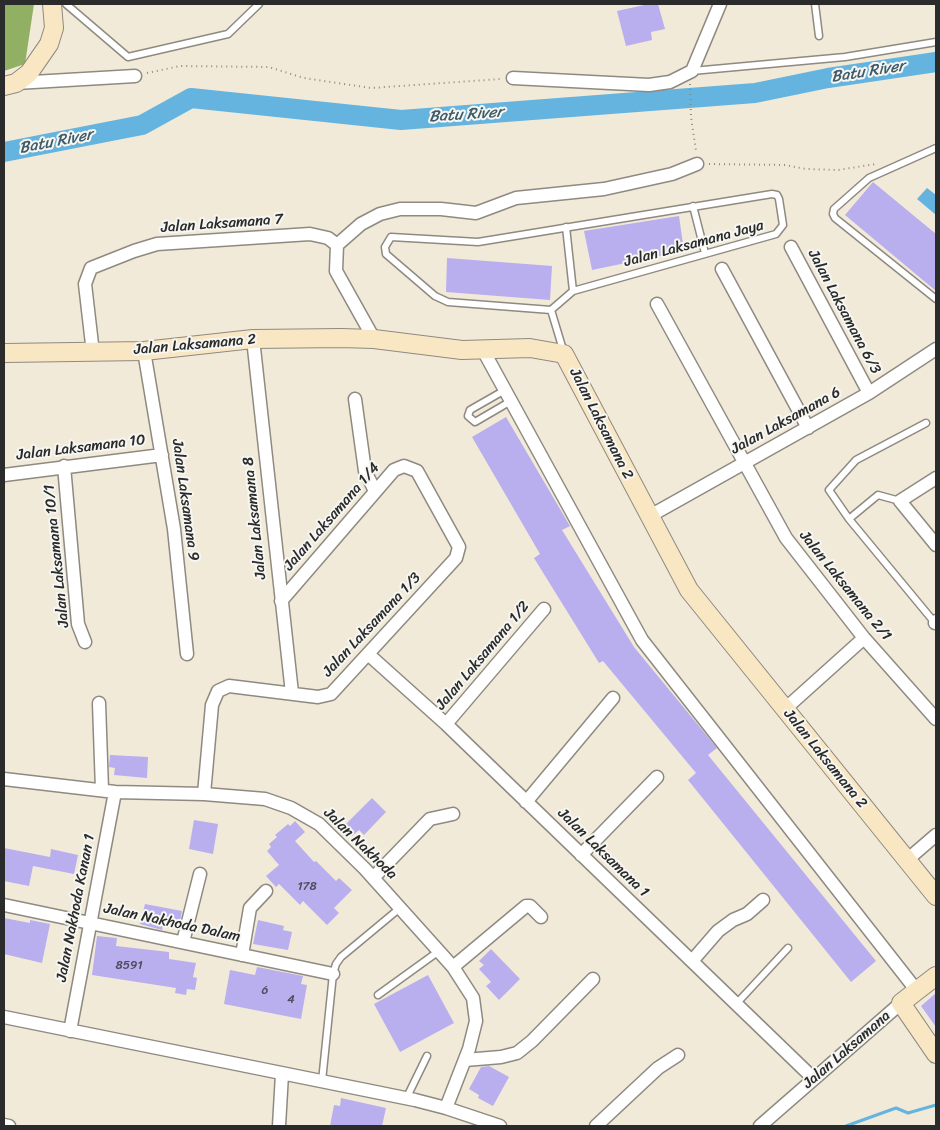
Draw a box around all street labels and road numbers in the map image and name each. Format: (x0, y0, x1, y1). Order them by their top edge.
street label: Jalan Laksamana 7 (160, 211, 284, 237)
street label: Jalan Laksamana Jaya (622, 217, 766, 271)
street label: Jalan Laksamana 6/3 (804, 247, 884, 377)
street label: Jalan Laksamana 2 (133, 331, 257, 359)
street label: Jalan Laksamana 2 (565, 365, 637, 483)
street label: Jalan Laksamana 6 (728, 383, 844, 459)
street label: Jalan Laksamana 10 (16, 431, 146, 465)
street label: Jalan Laksamana 9 (168, 438, 202, 562)
street label: Jalan Laksamana 8 (240, 456, 270, 580)
street label: Jalan Laksamana 1/4 (280, 459, 384, 575)
street label: Jalan Laksamana 10/1 (41, 484, 73, 628)
street label: Jalan Laksamana 2/1 (795, 527, 895, 645)
street label: Jalan Laksamana 1/3 (319, 569, 425, 681)
street label: Jalan Laksamana 1/2 (432, 598, 534, 714)
street label: Jalan Laksamana 2 (779, 706, 871, 812)
street label: Jalan Nakhoda (320, 804, 400, 884)
street label: Jalan Laksamana 1 (554, 805, 652, 901)
street label: Jalan Nakhoda Kanan 1 (53, 833, 99, 983)
street label: Jalan Nakhoda Dalam (102, 900, 242, 946)
street label: Jalan Laksamana (800, 1007, 894, 1093)

